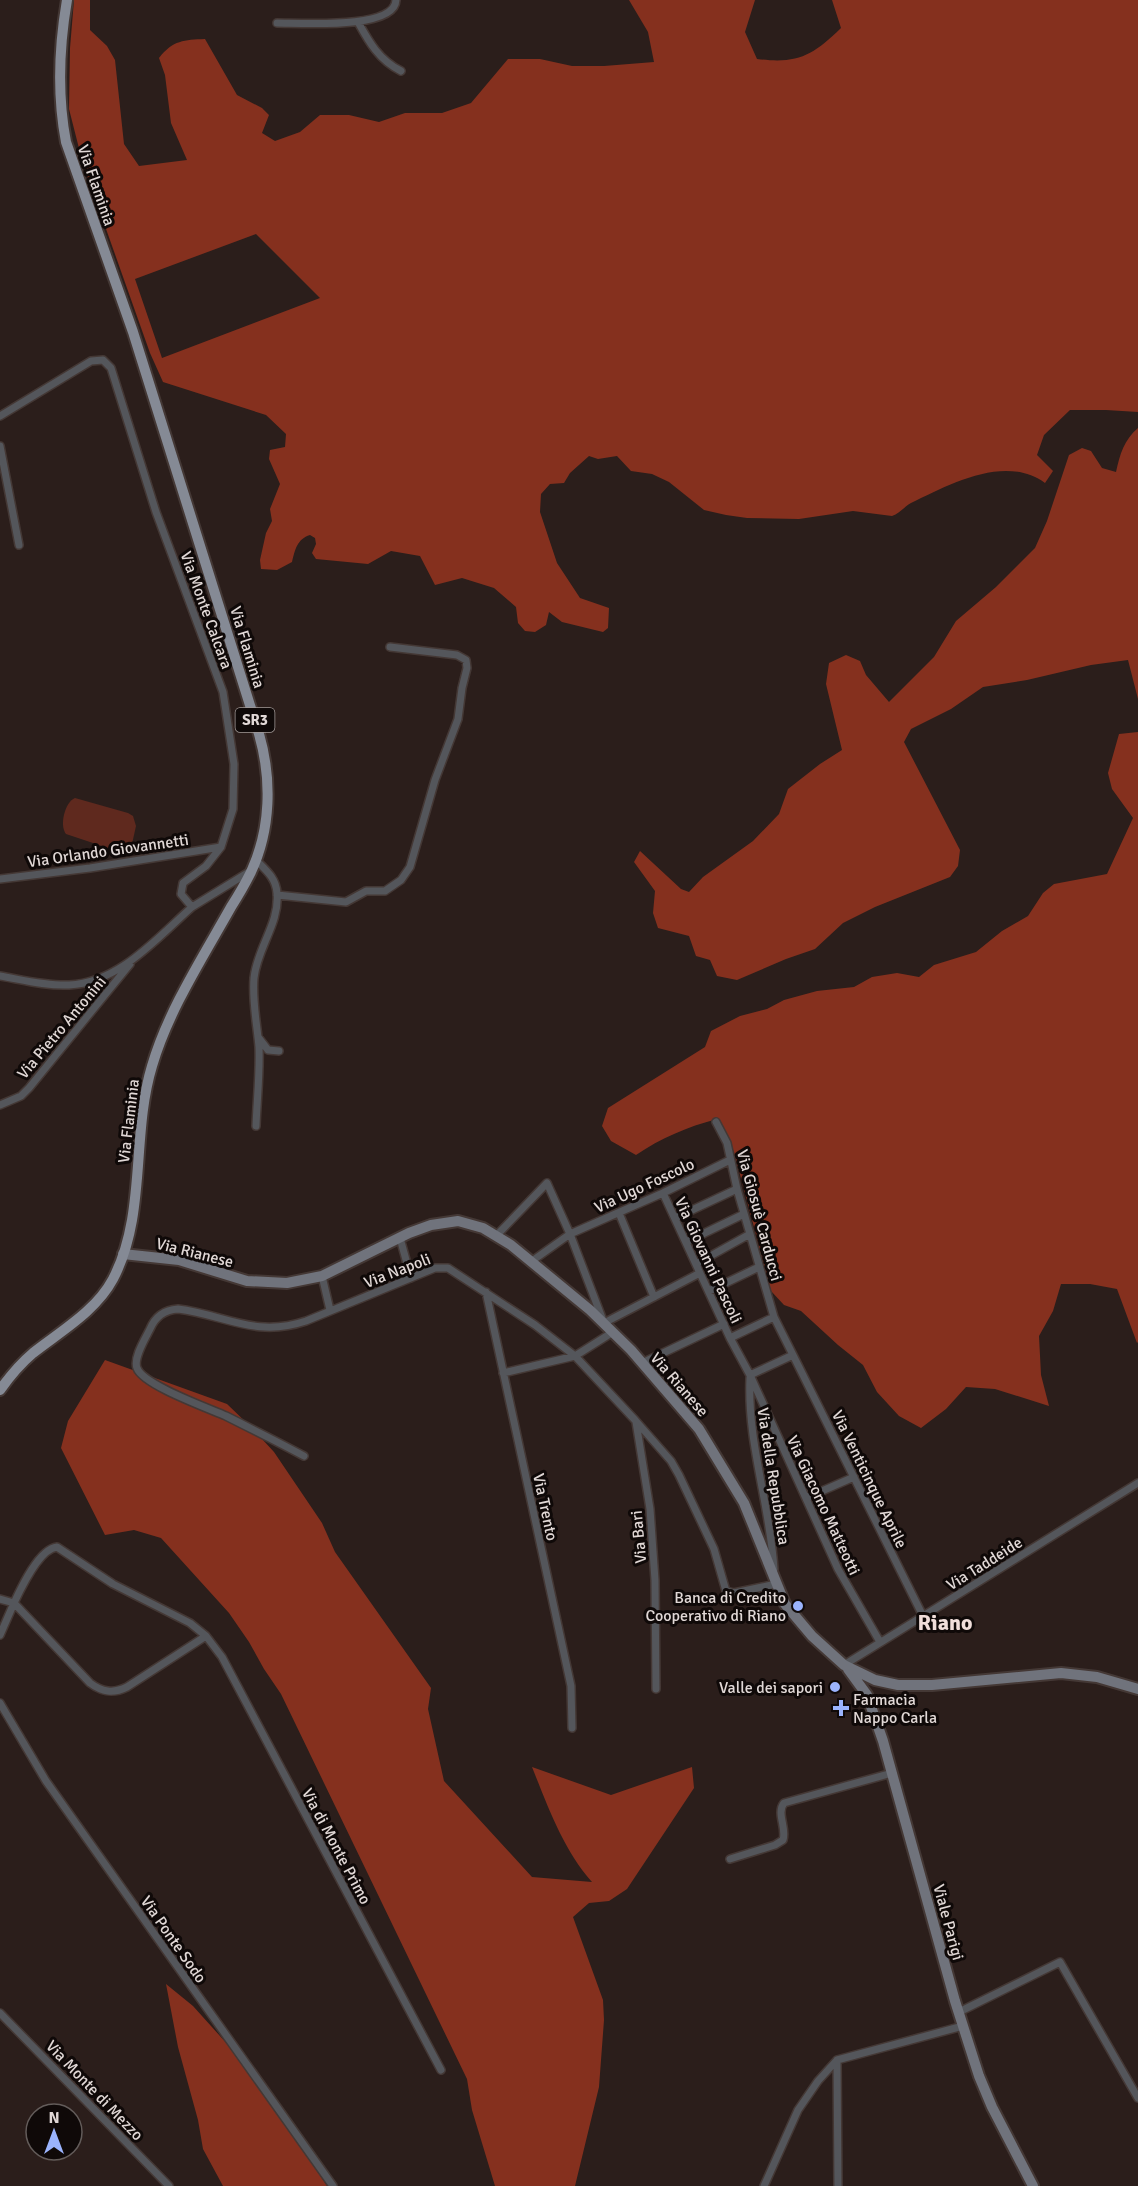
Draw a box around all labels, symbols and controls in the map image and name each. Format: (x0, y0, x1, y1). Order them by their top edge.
street label: Via Flaminia (73, 142, 119, 229)
street label: Via Monte Calcara (175, 549, 237, 672)
street label: Via Flaminia (225, 604, 269, 691)
road number: SR3 (236, 708, 274, 732)
street label: Via Orlando Giovannetti (26, 830, 190, 872)
street label: Via Pietro Antonini (13, 972, 111, 1083)
street label: Via Flaminia (114, 1078, 144, 1164)
street label: Via Giosuè Carducci (732, 1147, 786, 1283)
street label: Via Ugo Foscolo (591, 1154, 698, 1218)
street label: Via Giovanni Pascoli (670, 1194, 746, 1327)
street label: Via Rianese (154, 1234, 235, 1272)
street label: Via Napoli (361, 1249, 434, 1293)
street label: Via Rianese (646, 1348, 713, 1421)
street label: Via della Repubblica (752, 1406, 794, 1546)
street label: Via Venticinque Aprile (827, 1407, 911, 1552)
street label: Via Giacomo Matteotti (782, 1432, 864, 1579)
street label: Via Trento (528, 1472, 562, 1543)
street label: Via Bari (627, 1509, 651, 1564)
street label: Via Taddeide (943, 1533, 1026, 1595)
place label: Banca di Credito Cooperativo di Riano (645, 1588, 786, 1626)
marker: Banca di Credito Cooperativo di Riano (791, 1599, 805, 1613)
district label: Riano (918, 1609, 972, 1636)
place label: Valle dei sapori (719, 1678, 823, 1698)
marker: Valle dei sapori (828, 1680, 842, 1694)
place label: Farmacia Nappo Carla (853, 1690, 937, 1728)
marker: Farmacia Nappo Carla (834, 1701, 848, 1715)
street label: Via di Monte Primo (297, 1785, 375, 1908)
street label: Viale Parigi (928, 1882, 968, 1962)
street label: Via Ponte Sodo (136, 1892, 211, 1987)
street label: Via Monte di Mezzo (41, 2036, 147, 2145)
north arrow (24, 2102, 84, 2162)
text: N (48, 2108, 60, 2128)

